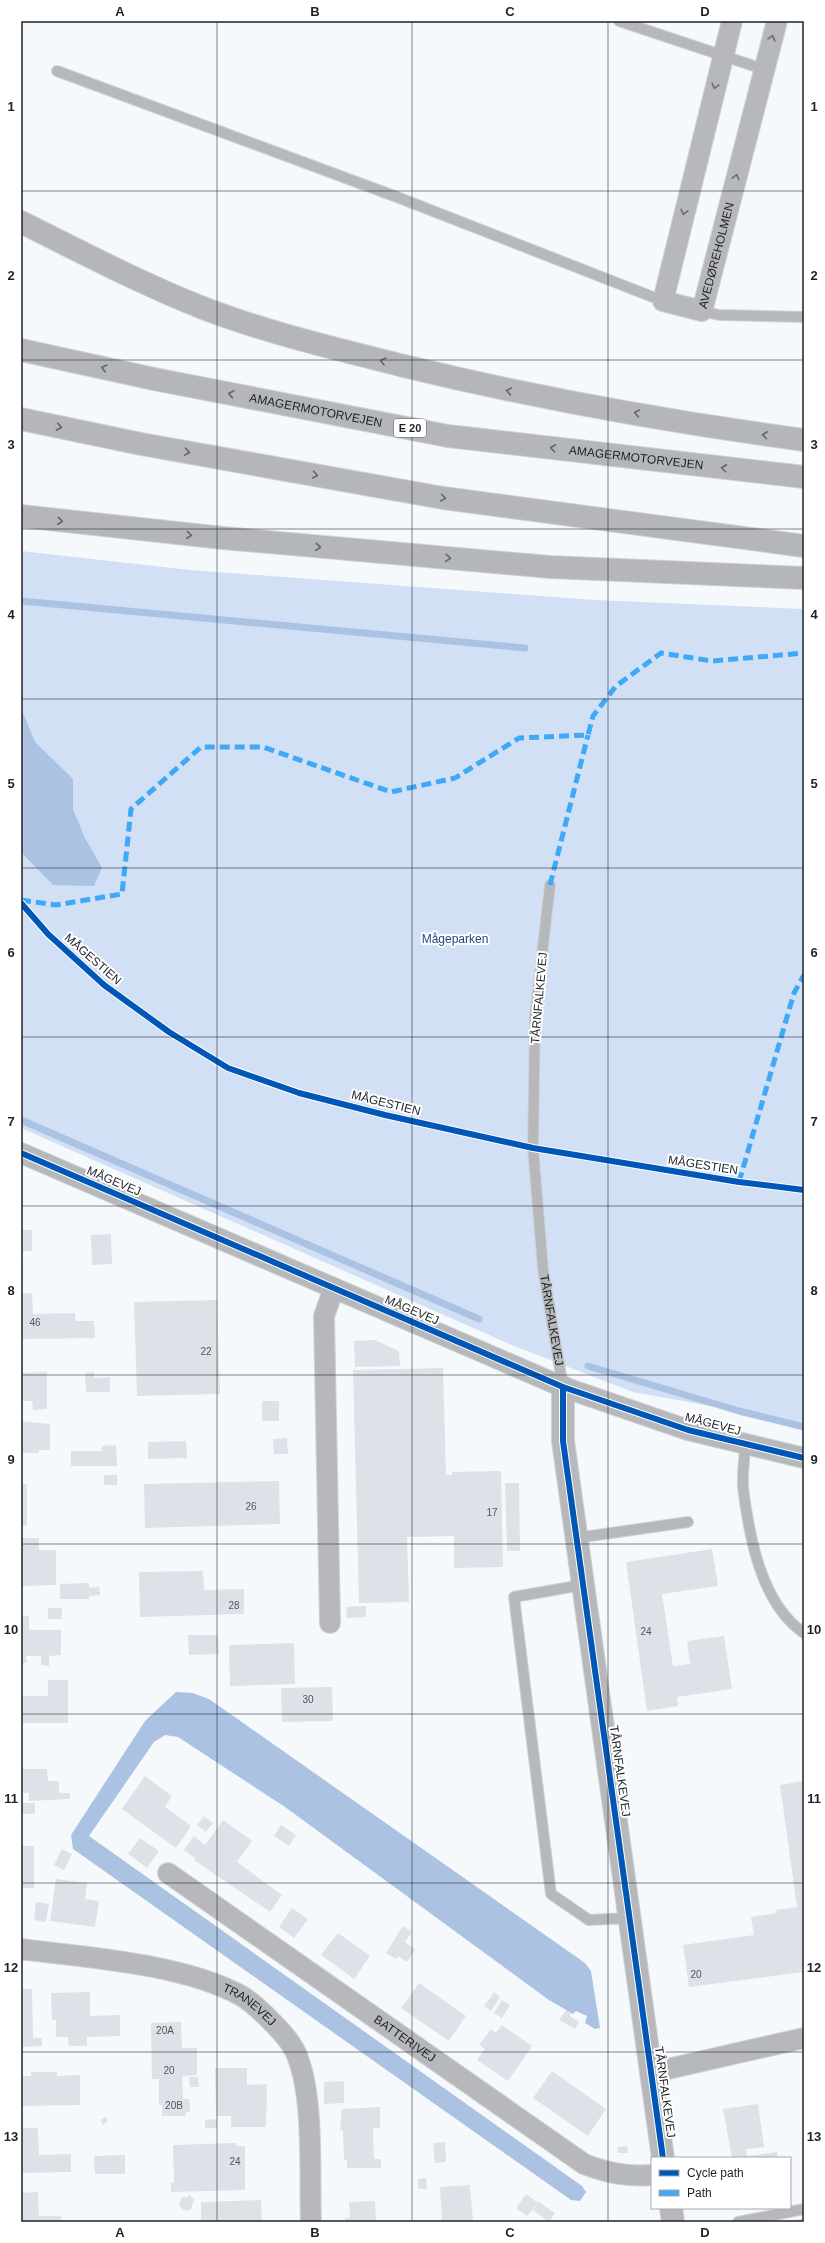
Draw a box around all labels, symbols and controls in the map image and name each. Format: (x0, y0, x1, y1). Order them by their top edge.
text: A (115, 4, 125, 19)
text: B (310, 4, 320, 19)
text: C (505, 4, 515, 19)
text: D (700, 4, 710, 19)
one-way arrow (767, 35, 776, 42)
one-way arrow (712, 83, 720, 89)
text: 1 (7, 99, 15, 114)
text: 1 (810, 99, 818, 114)
one-way arrow (731, 174, 740, 181)
street label: AVEDØREHOLMEN (696, 201, 737, 310)
one-way arrow (681, 209, 689, 215)
text: 2 (7, 268, 15, 283)
text: 2 (810, 268, 818, 283)
one-way arrow (380, 357, 386, 365)
one-way arrow (101, 364, 107, 372)
one-way arrow (506, 387, 512, 395)
one-way arrow (228, 390, 235, 398)
street label: AMAGERMOTORVEJEN (248, 391, 383, 430)
one-way arrow (634, 409, 640, 418)
road number: E 20 (394, 419, 426, 437)
one-way arrow (56, 423, 62, 431)
one-way arrow (762, 431, 768, 440)
text: 3 (7, 437, 15, 452)
text: 3 (810, 437, 818, 452)
street label: AMAGERMOTORVEJEN (568, 443, 704, 472)
one-way arrow (550, 444, 556, 453)
one-way arrow (184, 447, 190, 456)
one-way arrow (721, 464, 727, 473)
one-way arrow (312, 470, 318, 479)
one-way arrow (440, 493, 446, 502)
one-way arrow (57, 516, 63, 525)
one-way arrow (186, 530, 192, 539)
one-way arrow (315, 542, 321, 551)
one-way arrow (445, 553, 451, 562)
text: 4 (7, 607, 15, 622)
text: 4 (810, 607, 818, 622)
text: 5 (7, 776, 15, 791)
text: 5 (810, 776, 818, 791)
street label: MÅGESTIEN (62, 930, 125, 987)
park label: Mågeparken (422, 932, 488, 946)
text: 6 (7, 945, 15, 960)
text: 6 (810, 945, 818, 960)
street label: TÅRNFALKEVEJ (527, 951, 550, 1044)
street label: MÅGESTIEN (350, 1087, 422, 1118)
text: 7 (7, 1114, 15, 1129)
text: 7 (810, 1114, 818, 1129)
street label: MÅGESTIEN (667, 1152, 739, 1177)
street label: MÅGEVEJ (85, 1162, 144, 1199)
street label: TÅRNFALKEVEJ (537, 1273, 566, 1367)
text: 8 (7, 1283, 15, 1298)
text: 8 (810, 1283, 818, 1298)
street label: MÅGEVEJ (383, 1291, 442, 1328)
house number: 46 (29, 1317, 41, 1328)
house number: 22 (200, 1346, 212, 1357)
street label: MÅGEVEJ (683, 1409, 743, 1438)
text: 9 (7, 1452, 15, 1467)
text: 9 (810, 1452, 818, 1467)
house number: 26 (245, 1501, 257, 1512)
house number: 17 (486, 1507, 498, 1518)
house number: 28 (228, 1600, 240, 1611)
text: 10 (4, 1622, 18, 1637)
text: 10 (807, 1622, 821, 1637)
house number: 24 (640, 1626, 652, 1637)
house number: 30 (302, 1694, 314, 1705)
street label: TÅRNFALKEVEJ (607, 1724, 634, 1818)
text: 11 (4, 1791, 18, 1806)
text: 11 (807, 1791, 821, 1806)
text: 12 (4, 1960, 18, 1975)
text: 12 (807, 1960, 821, 1975)
house number: 20 (690, 1969, 702, 1980)
street label: TRANEVEJ (221, 1981, 279, 2029)
street label: BATTERIVEJ (371, 2012, 438, 2065)
house number: 20A (156, 2025, 174, 2036)
street label: TÅRNFALKEVEJ (652, 2045, 679, 2139)
house number: 20 (163, 2065, 175, 2076)
house number: 20B (165, 2100, 183, 2111)
text: 13 (4, 2129, 18, 2144)
text: 13 (807, 2129, 821, 2144)
house number: 24 (229, 2156, 241, 2167)
legend (651, 2157, 791, 2209)
text: Cycle path (687, 2166, 744, 2180)
text: Path (687, 2186, 712, 2200)
text: A (115, 2225, 125, 2240)
text: B (310, 2225, 320, 2240)
text: C (505, 2225, 515, 2240)
text: D (700, 2225, 710, 2240)

